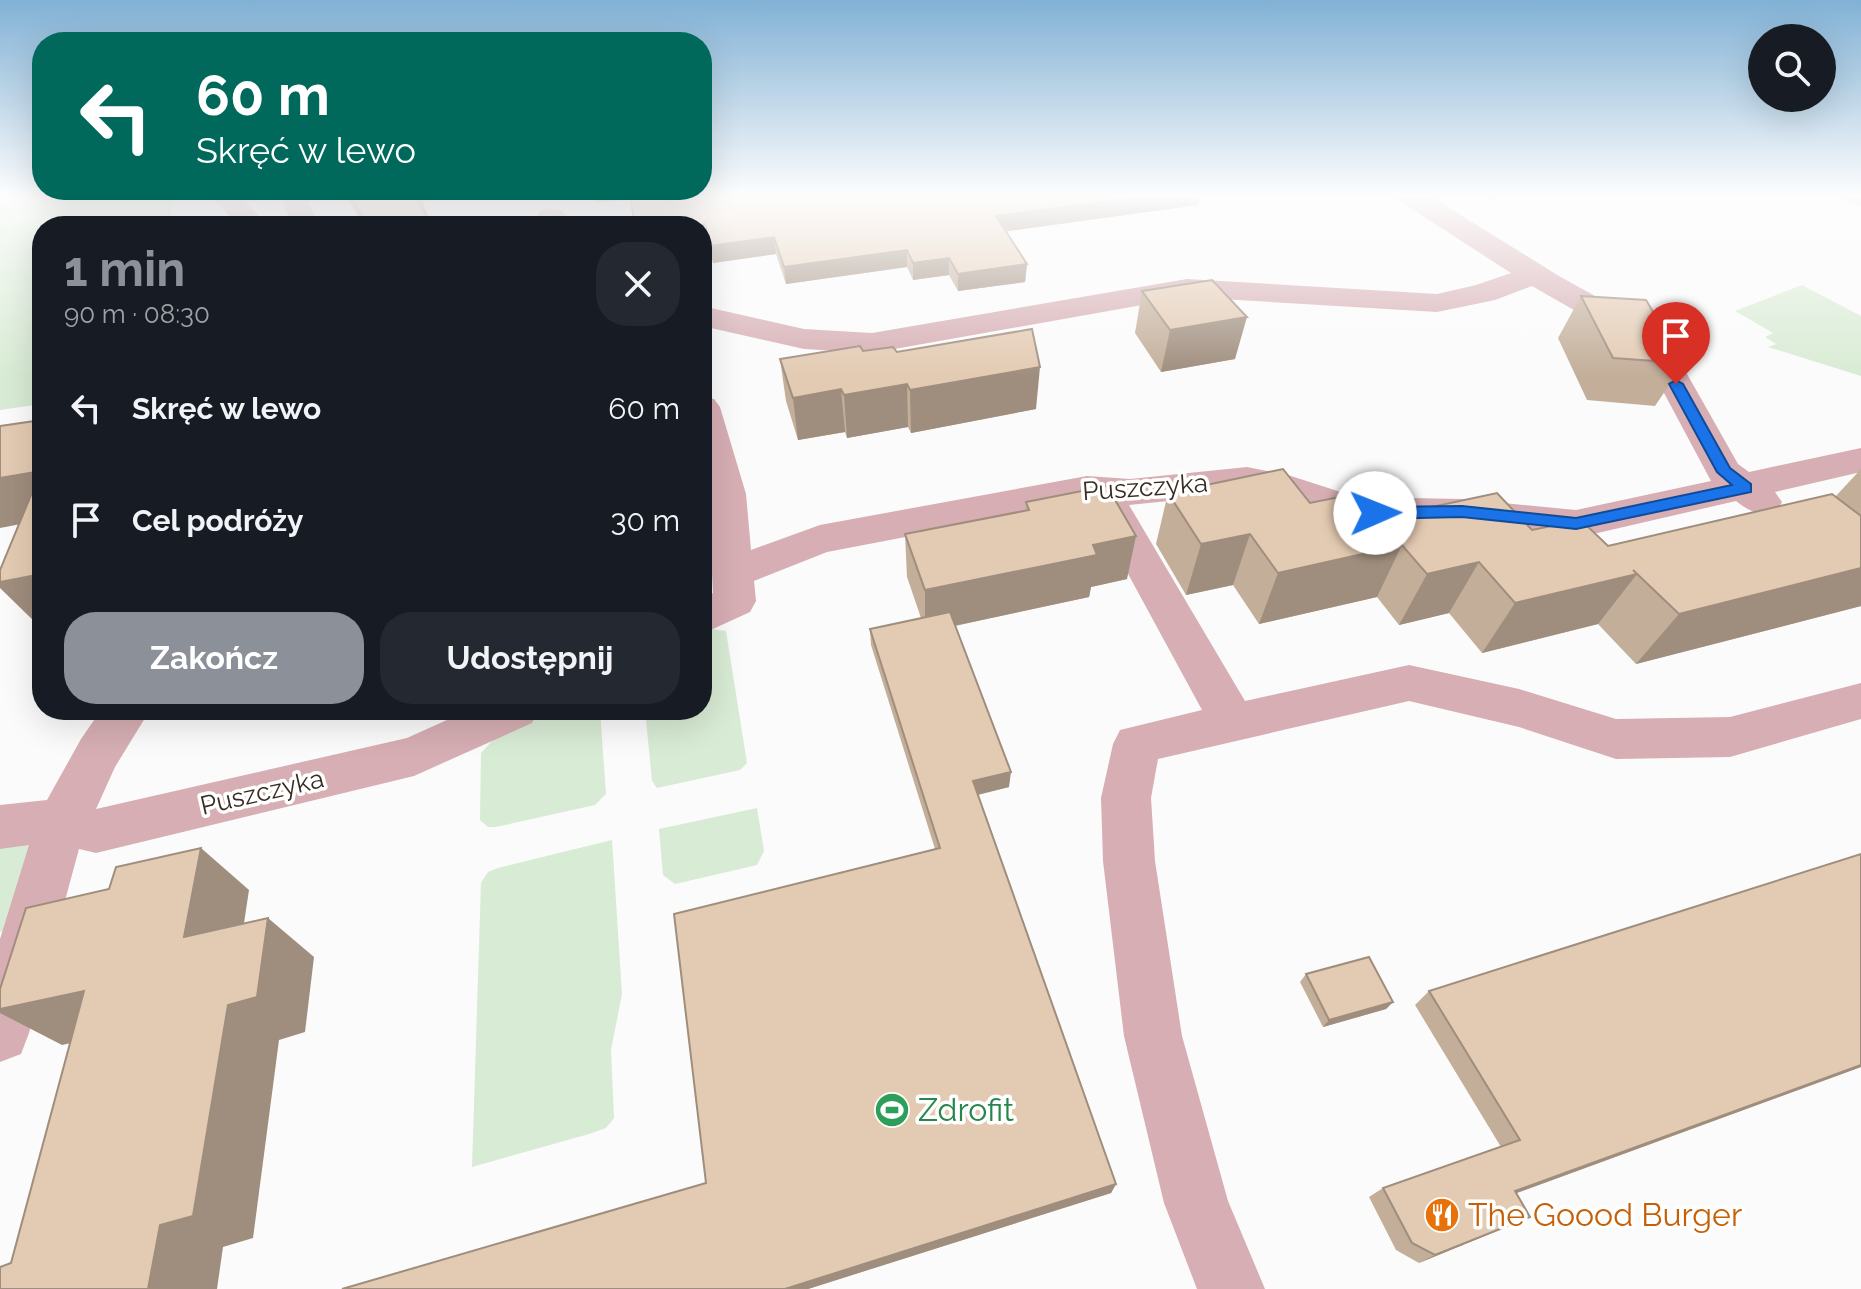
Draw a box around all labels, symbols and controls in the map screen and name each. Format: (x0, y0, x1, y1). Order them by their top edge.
map controls (1748, 24, 1836, 112)
button: search (1748, 24, 1836, 112)
text: 60 m (196, 62, 330, 128)
icon: left (64, 64, 168, 168)
text: Skręć w lewo (196, 129, 416, 171)
text: 1 min (64, 241, 185, 297)
button: close (596, 242, 680, 326)
text: 90 m · 08:30 (64, 299, 210, 329)
pin (1642, 302, 1710, 384)
icon: arrive (1654, 314, 1698, 358)
icon: left (64, 386, 108, 430)
text: Skręć w lewo (132, 391, 321, 426)
text: 60 m (608, 391, 680, 426)
street label: Puszczyka (1081, 468, 1209, 506)
position arrow (1333, 471, 1417, 555)
icon: arrive (64, 498, 108, 542)
text: Cel podróży (132, 503, 304, 538)
text: 30 m (610, 503, 680, 538)
button: Zakończ (64, 612, 364, 704)
button: Udostępnij (380, 612, 680, 704)
street label: Puszczyka (197, 763, 327, 821)
sports icon: Zdrofit (873, 1091, 911, 1129)
place label: Zdrofit (918, 1091, 1014, 1128)
restaurant icon: The Goood Burger (1423, 1196, 1461, 1234)
place label: The Goood Burger (1468, 1196, 1742, 1233)

